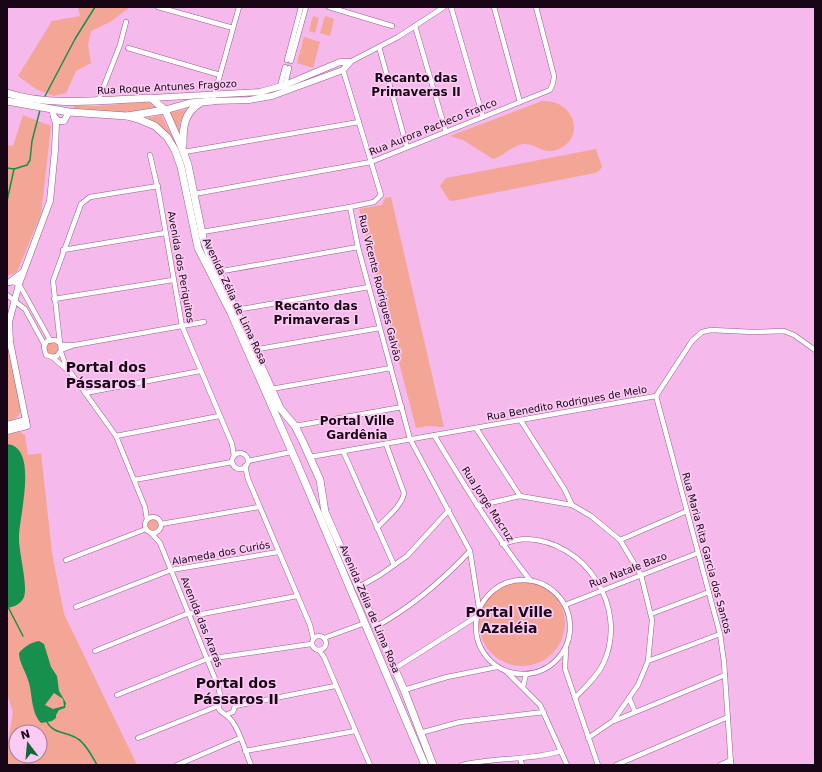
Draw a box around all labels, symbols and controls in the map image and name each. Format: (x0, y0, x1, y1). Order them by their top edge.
district label: Recanto das Primaveras II (371, 71, 461, 99)
street label: Rua Roque Antunes Fragozo (97, 78, 237, 96)
street label: Rua Aurora Pacheco Franco (368, 96, 498, 158)
street label: Avenida dos Periquitos (166, 210, 196, 324)
street label: Rua Vicente Rodrigues Galvão (356, 214, 404, 362)
street label: Avenida Zélia de Lima Rosa (201, 236, 269, 366)
district label: Recanto das Primaveras I (273, 299, 359, 327)
district label: Portal dos Pássaros I (66, 359, 146, 391)
street label: Rua Benedito Rodrigues de Melo (486, 383, 648, 423)
district label: Portal Ville Gardênia (320, 414, 394, 442)
street label: Rua Jorge Macruz (460, 465, 516, 543)
street label: Rua Maria Rita Garcia dos Santos (680, 471, 734, 635)
street label: Alameda dos Curiós (171, 539, 271, 567)
street label: Avenida Zélia de Lima Rosa (338, 543, 402, 675)
street label: Rua Natale Bazo (588, 550, 668, 590)
street label: Avenida das Araras (179, 575, 225, 669)
district label: Portal Ville Azaléia (465, 604, 553, 636)
district label: Portal dos Pássaros II (193, 675, 279, 707)
north arrow (8, 724, 48, 764)
text: N (19, 727, 32, 742)

